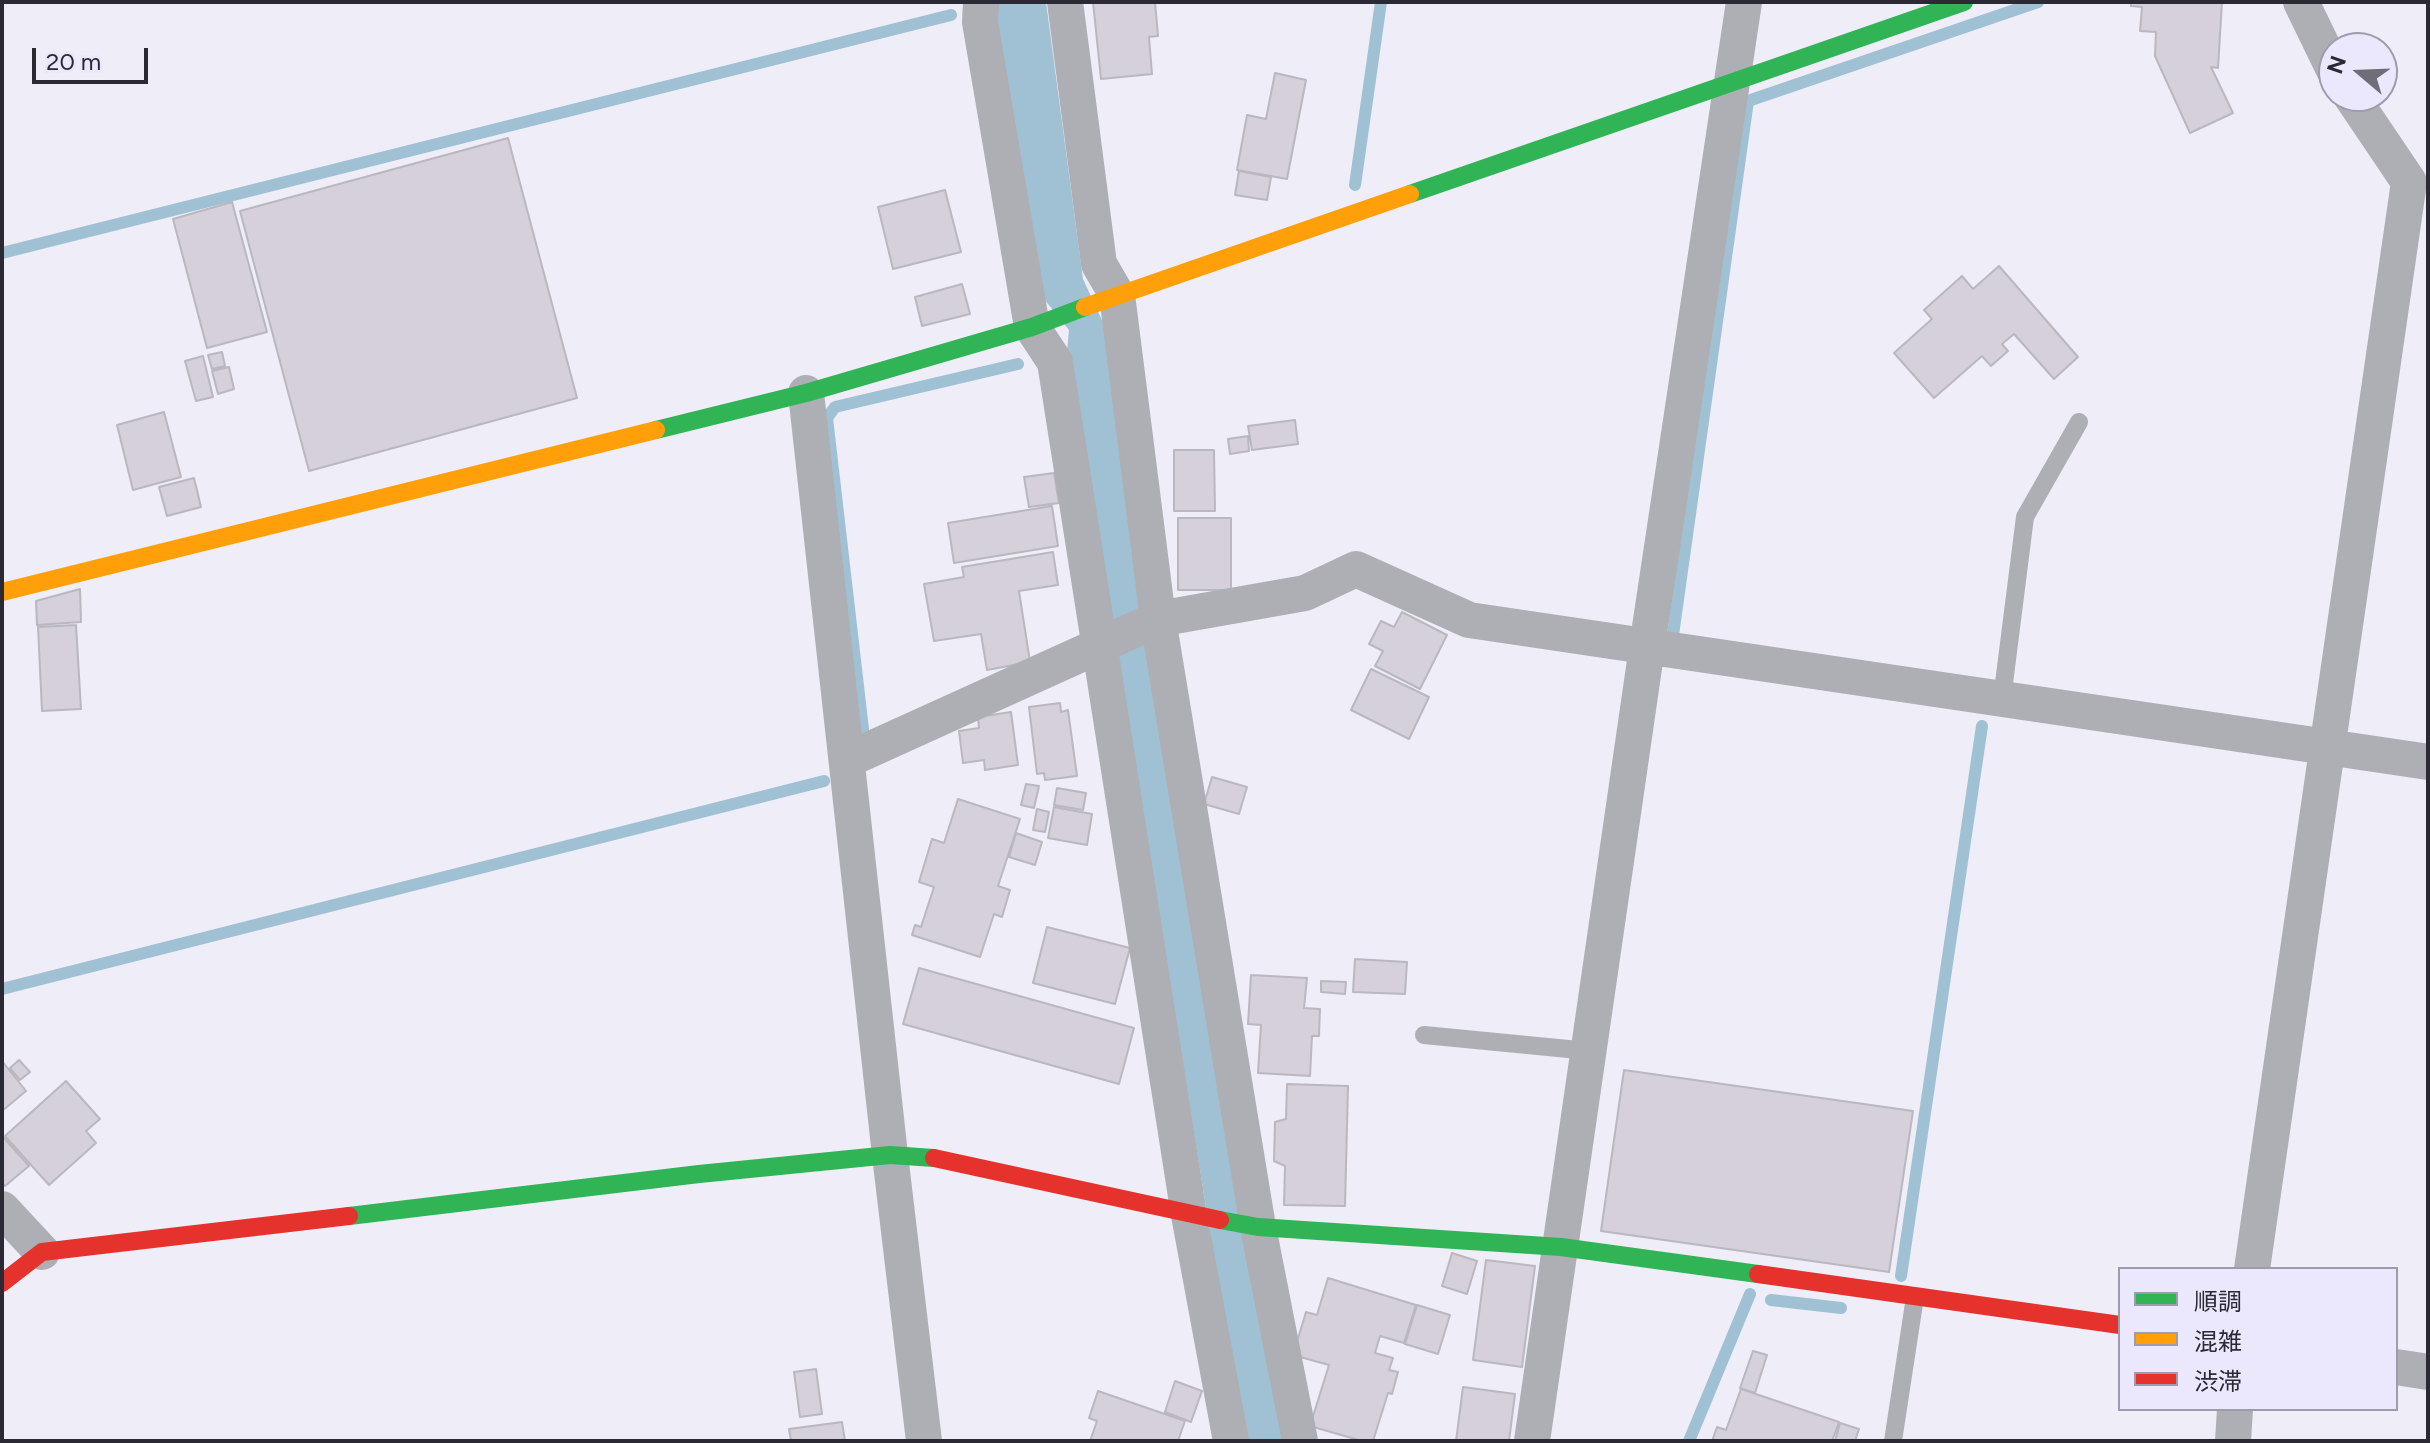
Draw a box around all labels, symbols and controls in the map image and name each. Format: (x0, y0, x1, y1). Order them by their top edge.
scale bar (36, 32, 152, 82)
north arrow (2318, 32, 2398, 112)
text: 20 m (46, 47, 101, 76)
text: N (2321, 52, 2352, 77)
legend (2118, 1267, 2398, 1411)
text: 順調 (2194, 1287, 2242, 1316)
text: 混雑 (2194, 1327, 2242, 1356)
text: 渋滞 (2194, 1367, 2242, 1396)

